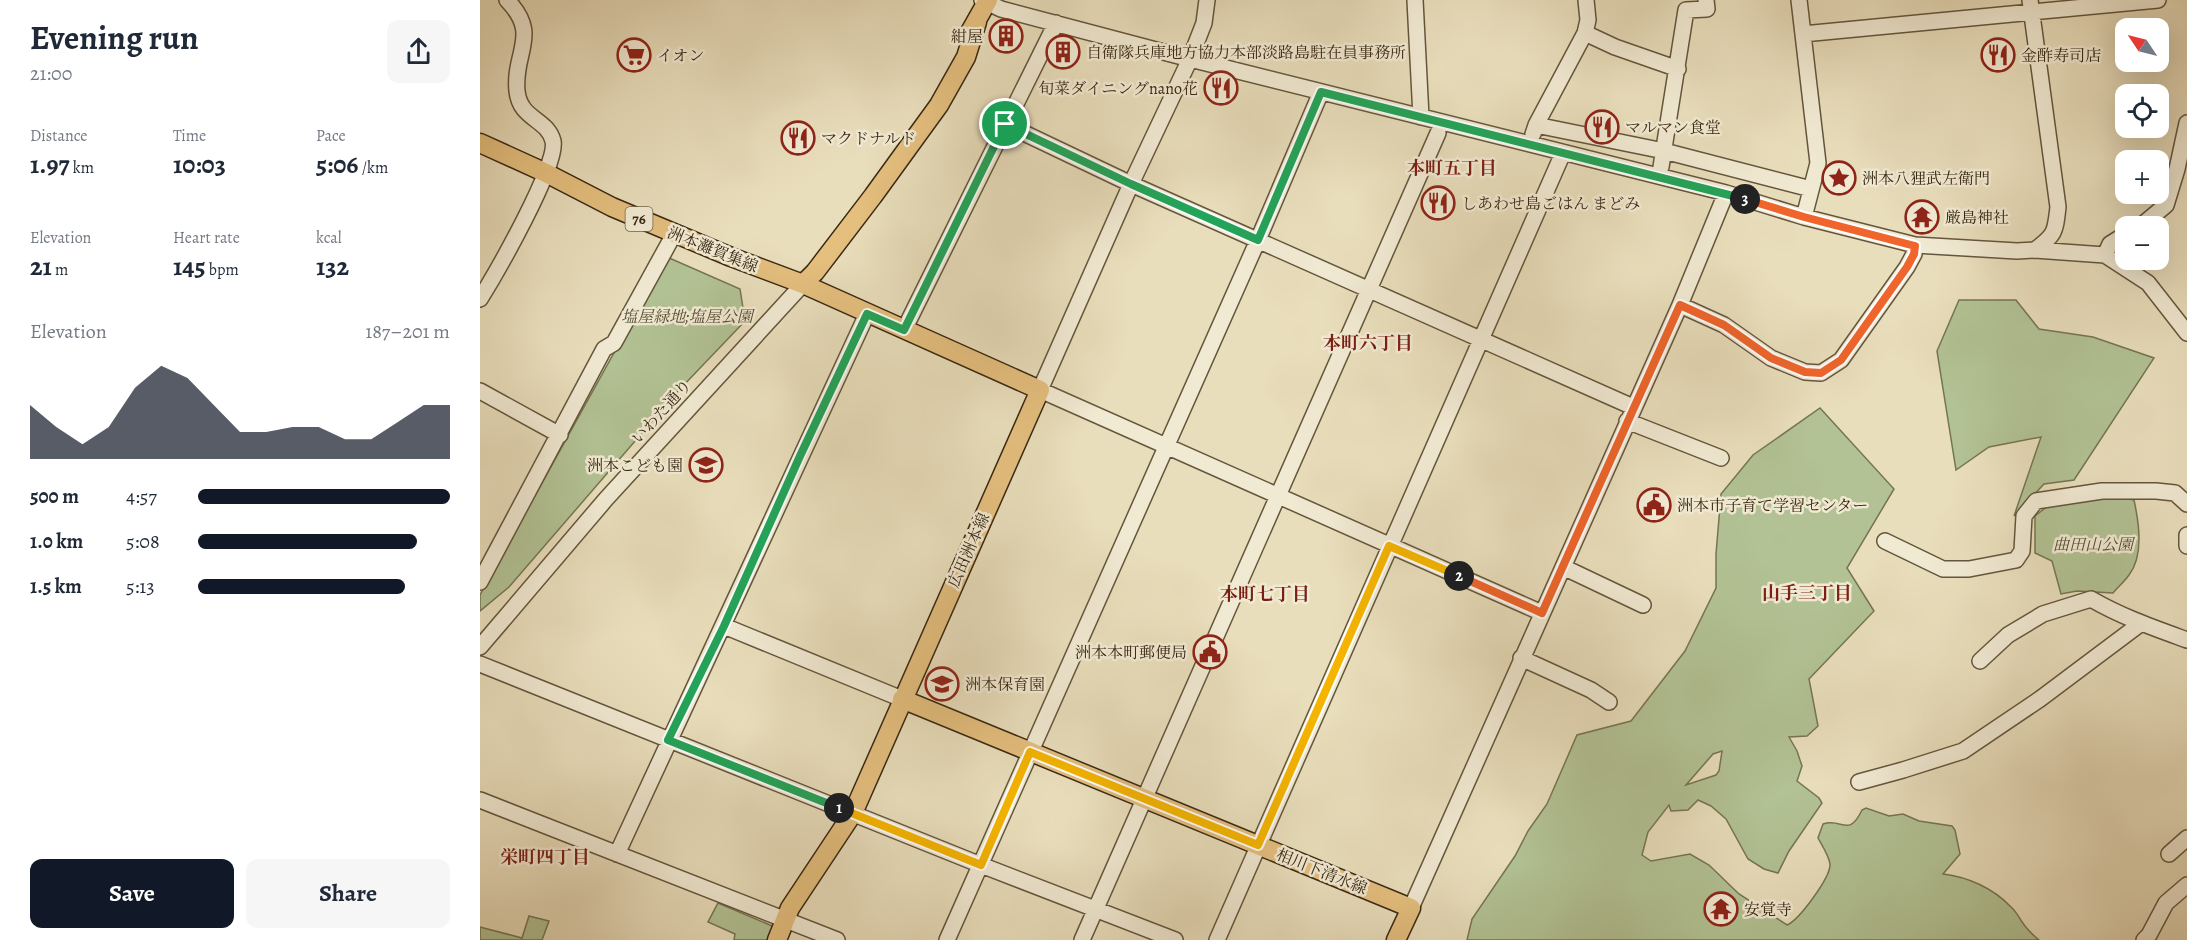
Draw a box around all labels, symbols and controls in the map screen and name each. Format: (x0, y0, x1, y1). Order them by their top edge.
text: Evening run (30, 15, 199, 60)
building icon: 紺屋 (988, 18, 1024, 54)
north arrow (2115, 18, 2169, 72)
map controls (2115, 18, 2169, 270)
button: share (387, 20, 450, 83)
place label: 紺屋 (951, 26, 983, 48)
building icon: 自衛隊兵庫地方協力本部淡路島駐在員事務所 (1045, 34, 1081, 70)
supermarket icon: イオン (616, 37, 652, 73)
restaurant icon: 金酢寿司店 (1980, 37, 2016, 73)
place label: 自衛隊兵庫地方協力本部淡路島駐在員事務所 (1086, 42, 1406, 64)
place label: イオン (657, 45, 705, 67)
place label: 金酢寿司店 (2021, 45, 2101, 67)
text: 21:00 (30, 60, 72, 87)
restaurant icon: 旬菜ダイニングnano花 (1203, 70, 1239, 106)
place label: 旬菜ダイニングnano花 (1038, 78, 1198, 100)
button: locate (2115, 84, 2169, 138)
pin (979, 98, 1030, 149)
icon: arrive (988, 107, 1021, 140)
restaurant icon: マルマン食堂 (1584, 109, 1620, 145)
place label: マルマン食堂 (1625, 117, 1721, 139)
restaurant icon: マクドナルド (780, 120, 816, 156)
text: Distance (30, 125, 87, 147)
text: Time (173, 125, 206, 147)
text: Pace (316, 125, 346, 147)
place label: マクドナルド (821, 128, 916, 150)
text: 1.97 (30, 147, 70, 182)
text: 10:03 (173, 147, 226, 182)
text: 5:06 (316, 147, 359, 182)
button: + (2115, 150, 2169, 204)
district label: 本町五丁目 (1407, 156, 1497, 180)
text: km (70, 157, 94, 179)
text: /km (359, 157, 388, 179)
place icon: 洲本八狸武左衛門 (1821, 160, 1857, 196)
place label: 洲本八狸武左衛門 (1862, 168, 1990, 190)
pin: 3 (1730, 184, 1760, 214)
restaurant icon: しあわせ島ごはん まどみ (1420, 185, 1456, 221)
text: 3 (1742, 188, 1748, 210)
place label: しあわせ島ごはん まどみ (1461, 193, 1640, 215)
temple icon: 厳島神社 (1904, 199, 1940, 235)
road number: 76 (626, 207, 652, 231)
place label: 厳島神社 (1945, 207, 2009, 229)
button: − (2115, 216, 2169, 270)
street label: 洲本灘賀集線 (664, 222, 761, 278)
text: Elevation (30, 227, 91, 249)
text: Heart rate (173, 227, 240, 249)
text: kcal (316, 227, 342, 249)
text: 21 (30, 249, 52, 284)
text: 145 (173, 249, 206, 284)
text: 132 (316, 249, 349, 284)
text: m (52, 259, 68, 281)
text: bpm (206, 259, 239, 281)
park label: 塩屋緑地;塩屋公園 (621, 306, 756, 328)
text: Elevation (30, 318, 107, 345)
text: 187–201 m (365, 318, 450, 345)
district label: 本町六丁目 (1323, 331, 1413, 355)
street label: いわた通り (627, 375, 697, 449)
school or university icon: 洲本こども園 (688, 447, 724, 483)
place label: 洲本こども園 (587, 455, 683, 477)
text: 500 m (30, 483, 79, 510)
text: 4:57 (126, 483, 157, 510)
public building icon: 洲本市子育て学習センター (1636, 487, 1672, 523)
place label: 洲本市子育て学習センター (1677, 495, 1868, 517)
street label: 広田洲本線 (943, 509, 995, 591)
text: 1.0 km (30, 528, 83, 555)
text: 5:08 (126, 528, 160, 555)
park label: 曲田山公園 (2053, 534, 2136, 556)
pin: 2 (1444, 561, 1474, 591)
text: 2 (1455, 565, 1463, 587)
text: 1.5 km (30, 573, 82, 600)
text: 5:13 (126, 573, 155, 600)
district label: 山手三丁目 (1762, 581, 1852, 605)
district label: 本町七丁目 (1220, 582, 1310, 606)
public building icon: 洲本本町郵便局 (1192, 634, 1228, 670)
place label: 洲本本町郵便局 (1075, 642, 1187, 664)
school or university icon: 洲本保育園 (924, 666, 960, 702)
place label: 洲本保育園 (965, 674, 1045, 696)
pin: 1 (824, 793, 854, 823)
text: 1 (836, 797, 842, 819)
street label: 相川下清水線 (1273, 844, 1370, 900)
district label: 栄町四丁目 (500, 845, 590, 869)
button: Save (30, 859, 234, 928)
button: Share (246, 859, 450, 928)
temple icon: 安覚寺 (1703, 891, 1739, 927)
place label: 安覚寺 (1744, 899, 1792, 921)

